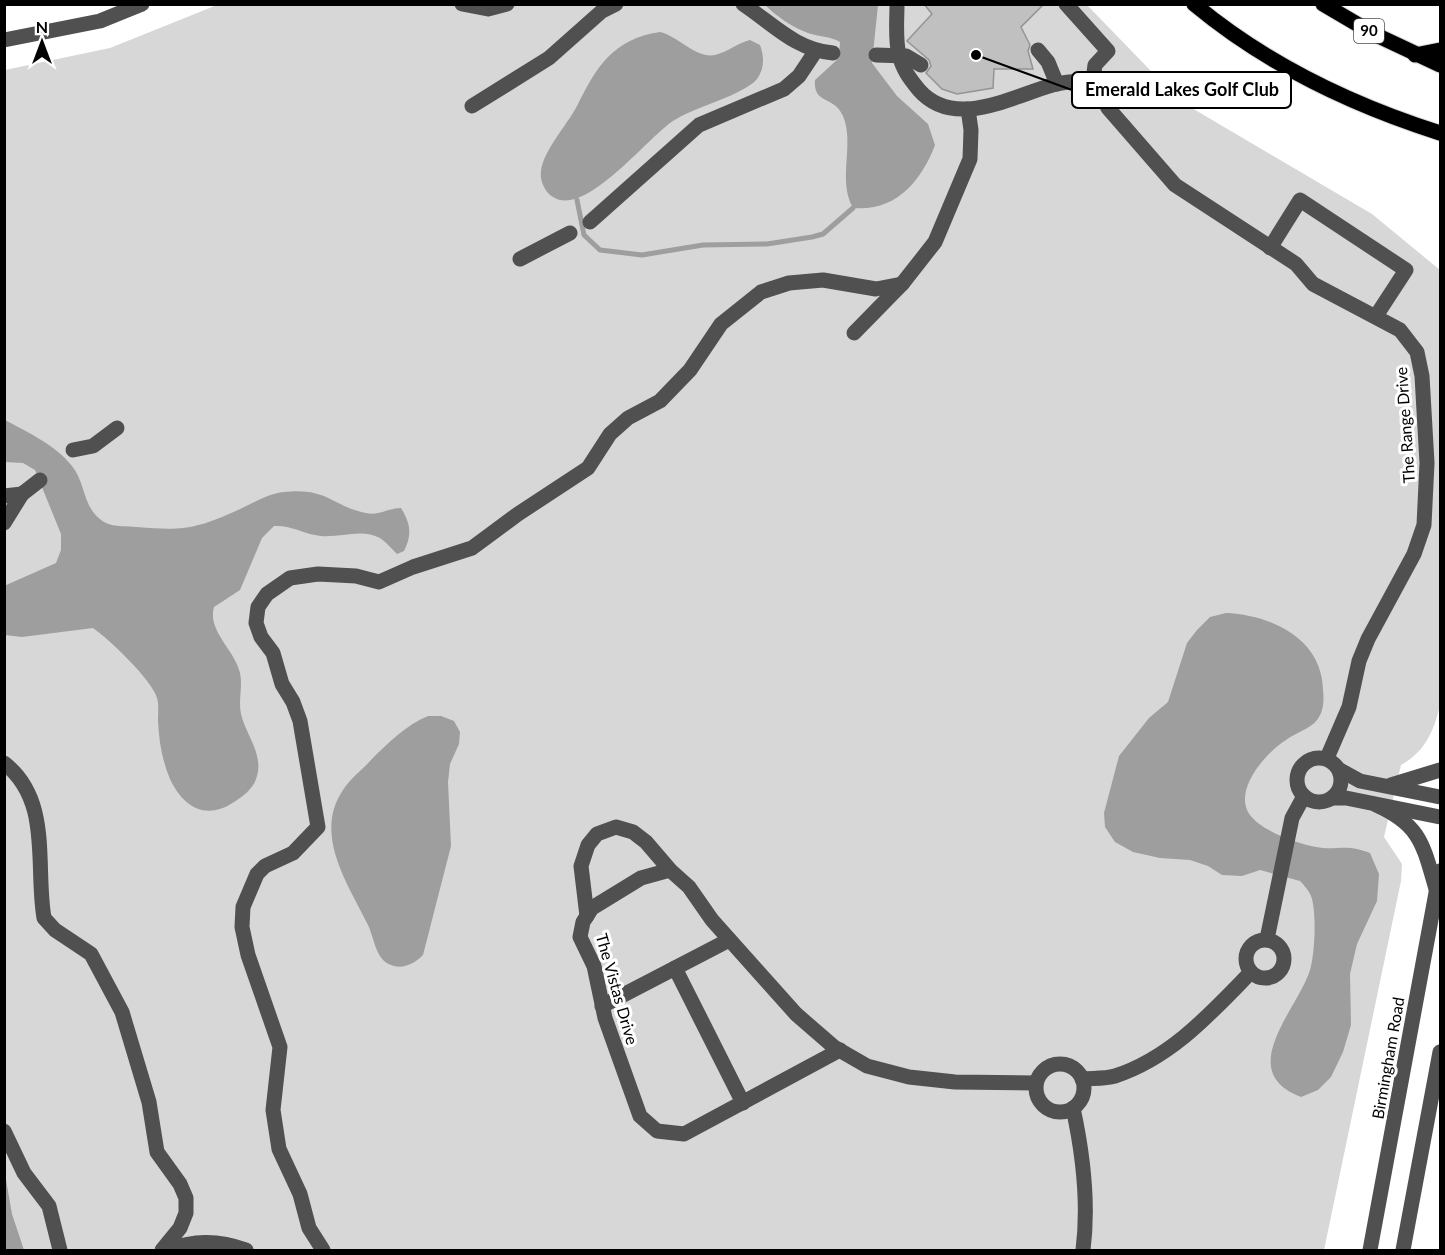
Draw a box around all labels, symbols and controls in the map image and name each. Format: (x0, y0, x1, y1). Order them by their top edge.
north arrow (12, 12, 72, 72)
text: N (36, 17, 48, 36)
road number: 90 (1354, 19, 1384, 43)
callout: Emerald Lakes Golf Club (1072, 72, 1291, 108)
text: Emerald Lakes Golf Club (1085, 78, 1279, 100)
street label: The Range Drive (1391, 366, 1418, 484)
street label: The Vistas Drive (593, 931, 642, 1047)
street label: Birmingham Road (1367, 995, 1408, 1120)

